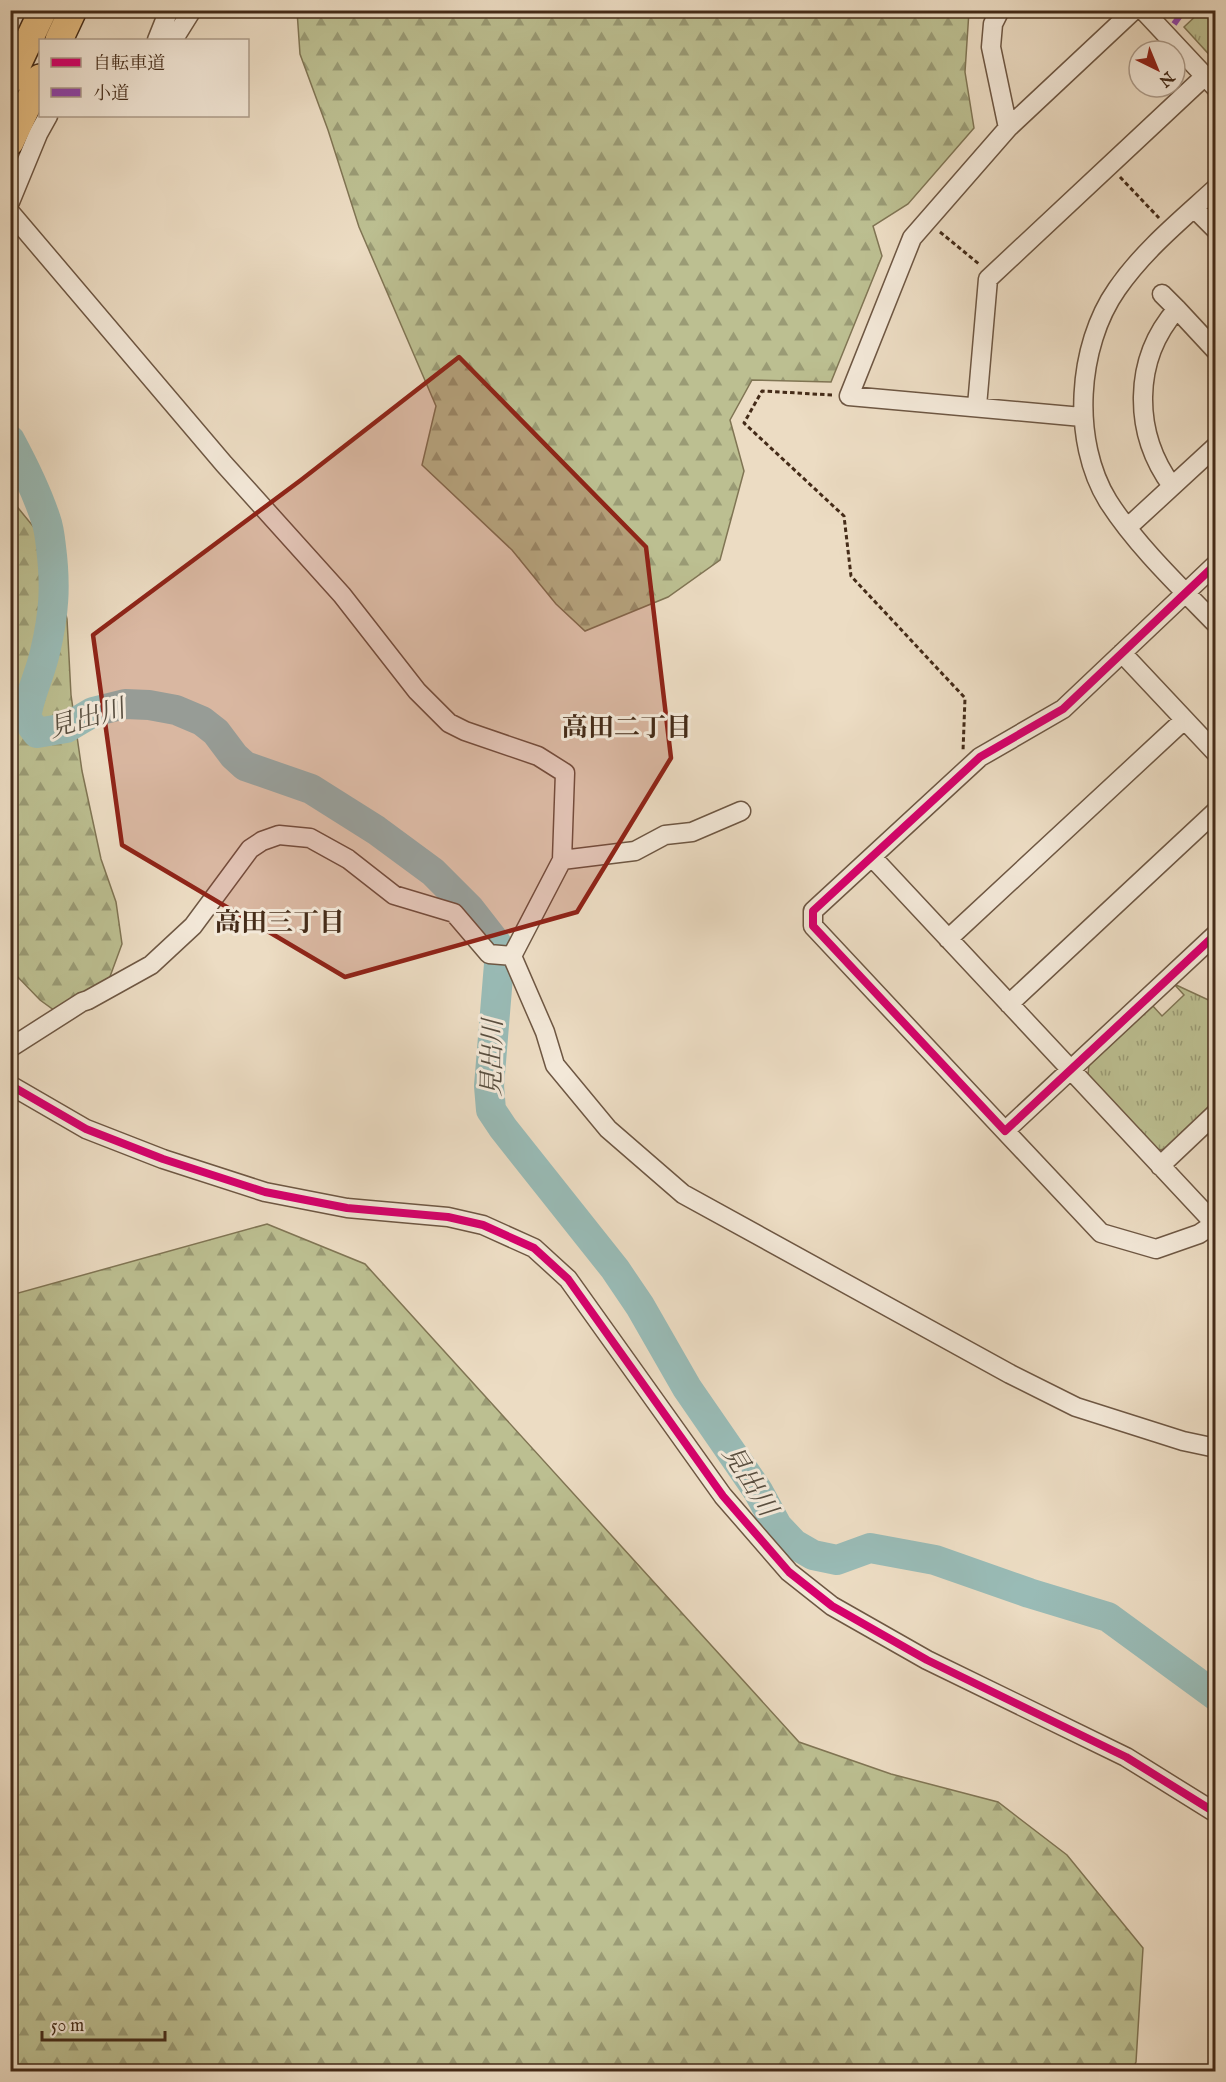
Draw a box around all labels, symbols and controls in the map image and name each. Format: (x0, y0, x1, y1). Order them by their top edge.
legend (39, 39, 249, 117)
north arrow (1127, 39, 1187, 99)
text: 自転車道 (93, 53, 165, 76)
text: N (1154, 66, 1178, 91)
text: 小道 (93, 83, 129, 106)
water label: 見出川 (45, 692, 132, 746)
district label: 高田二丁目 (562, 712, 692, 745)
district label: 高田三丁目 (215, 907, 345, 940)
water label: 見出川 (476, 1016, 510, 1097)
water label: 見出川 (714, 1439, 785, 1525)
scale bar (42, 2004, 165, 2042)
text: 50 m (51, 2015, 84, 2038)

